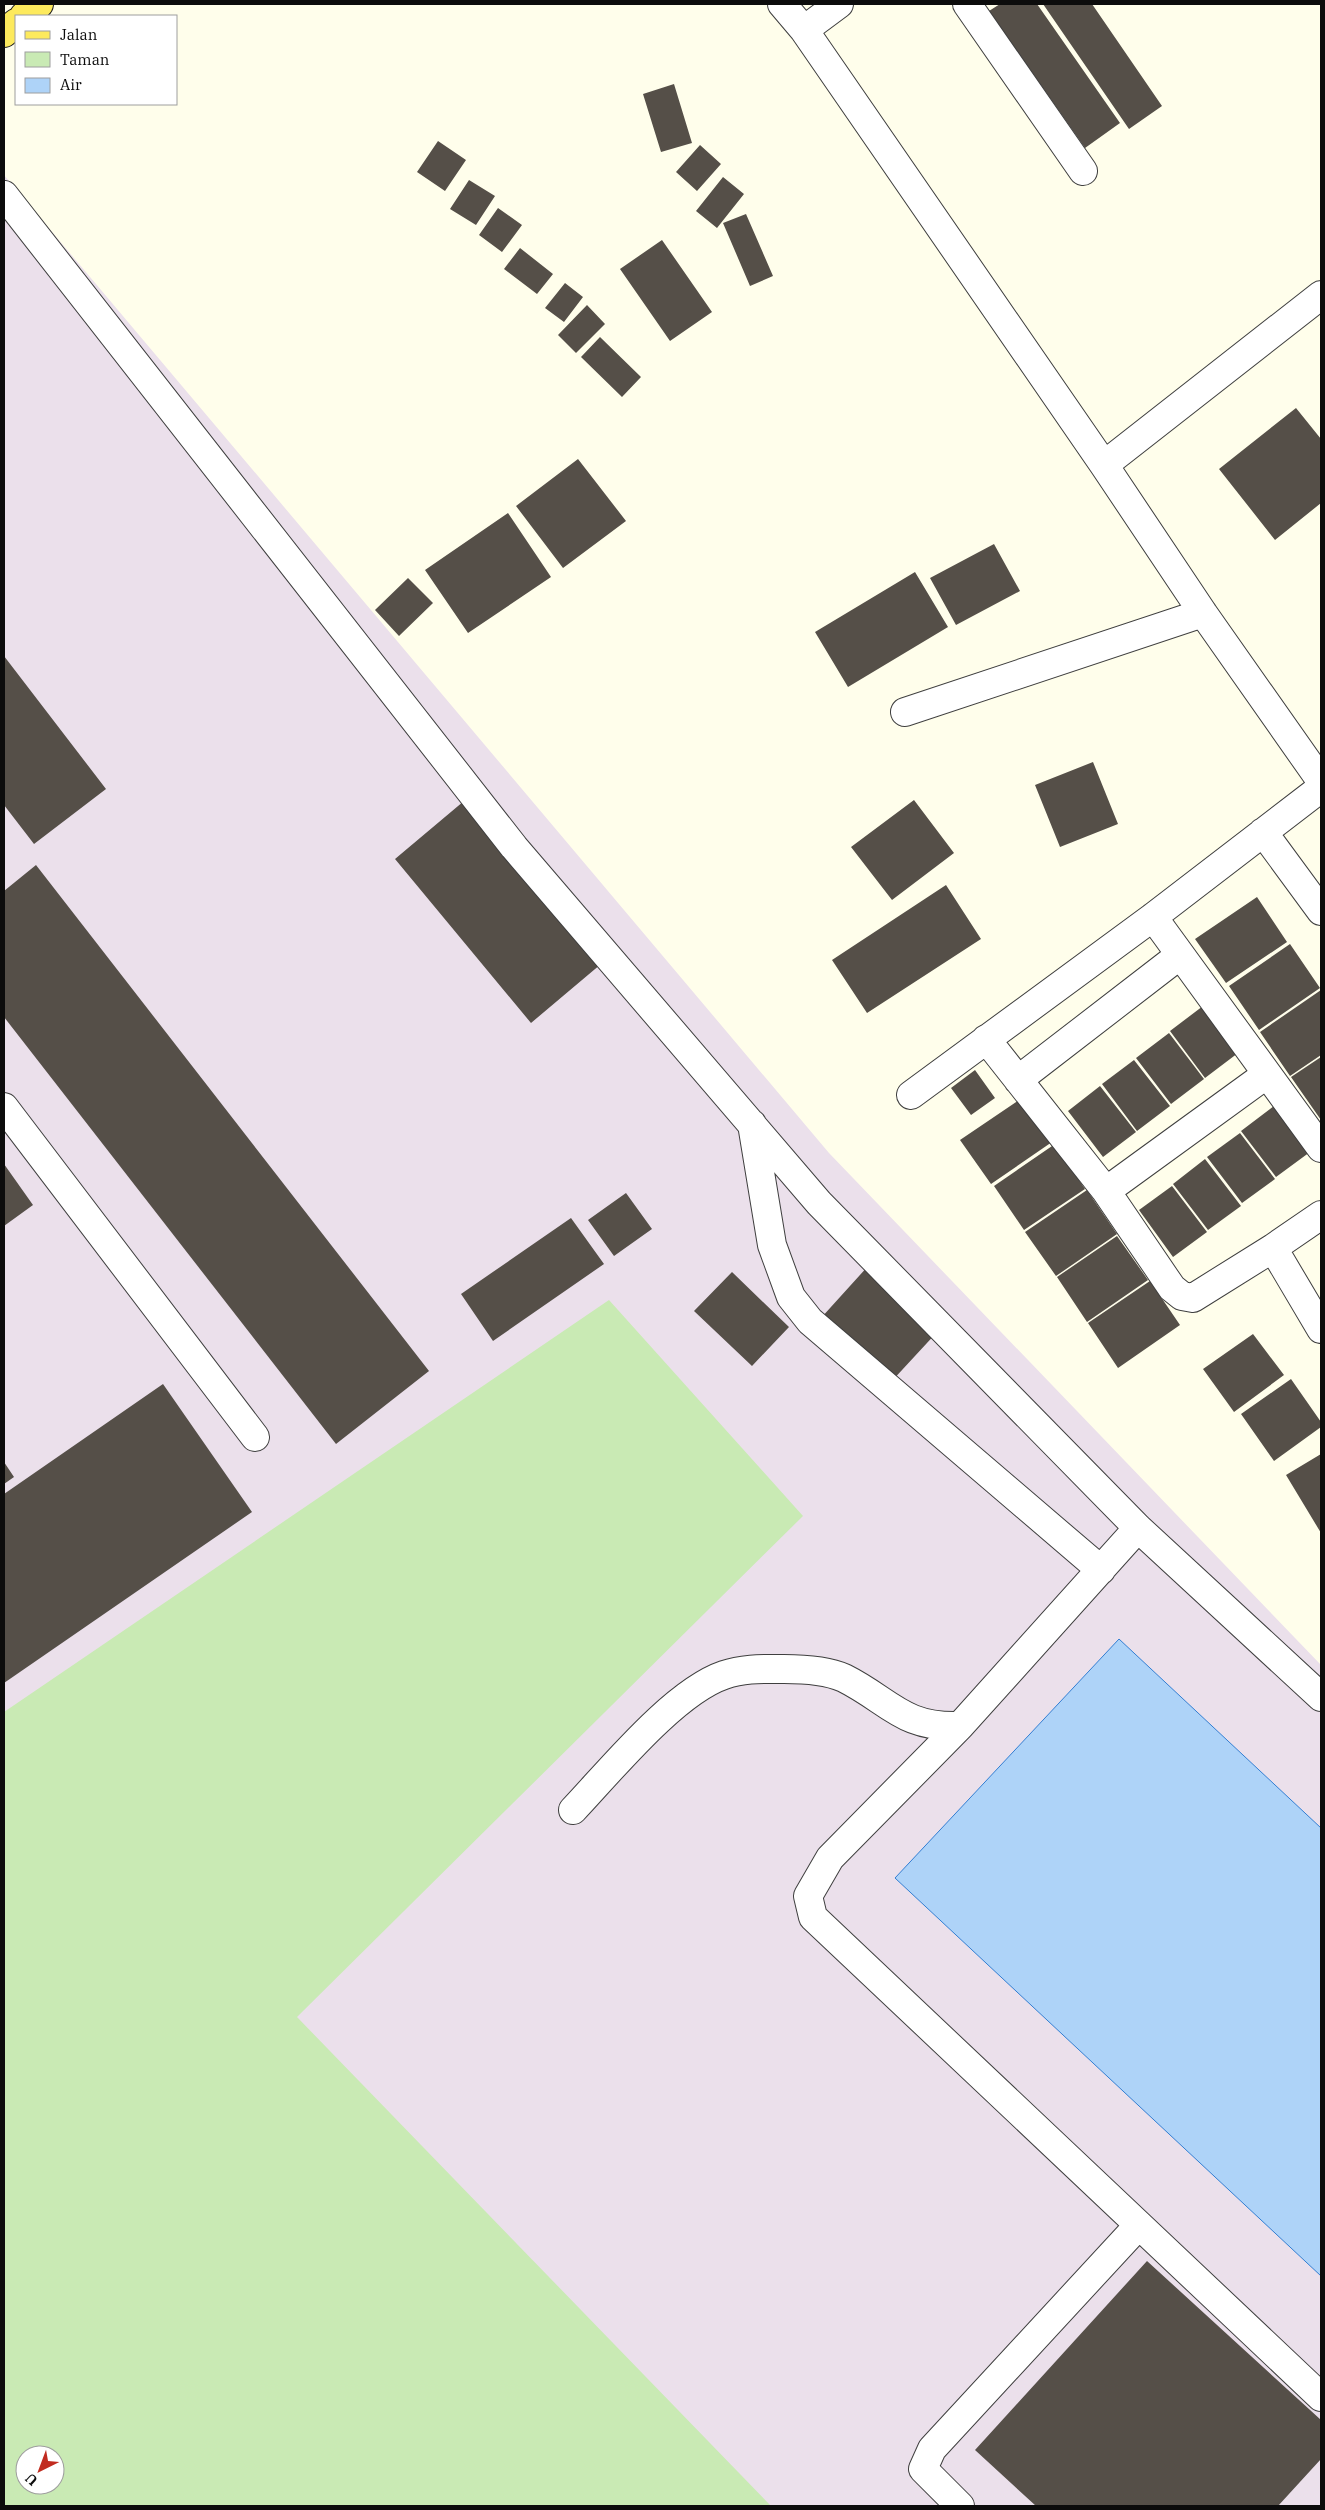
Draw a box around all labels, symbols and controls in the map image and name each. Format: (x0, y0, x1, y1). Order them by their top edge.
legend (15, 15, 178, 105)
text: Jalan (60, 25, 98, 44)
text: Taman (60, 50, 110, 69)
text: Air (60, 75, 82, 94)
north arrow (15, 2445, 65, 2495)
text: U (21, 2469, 41, 2490)

